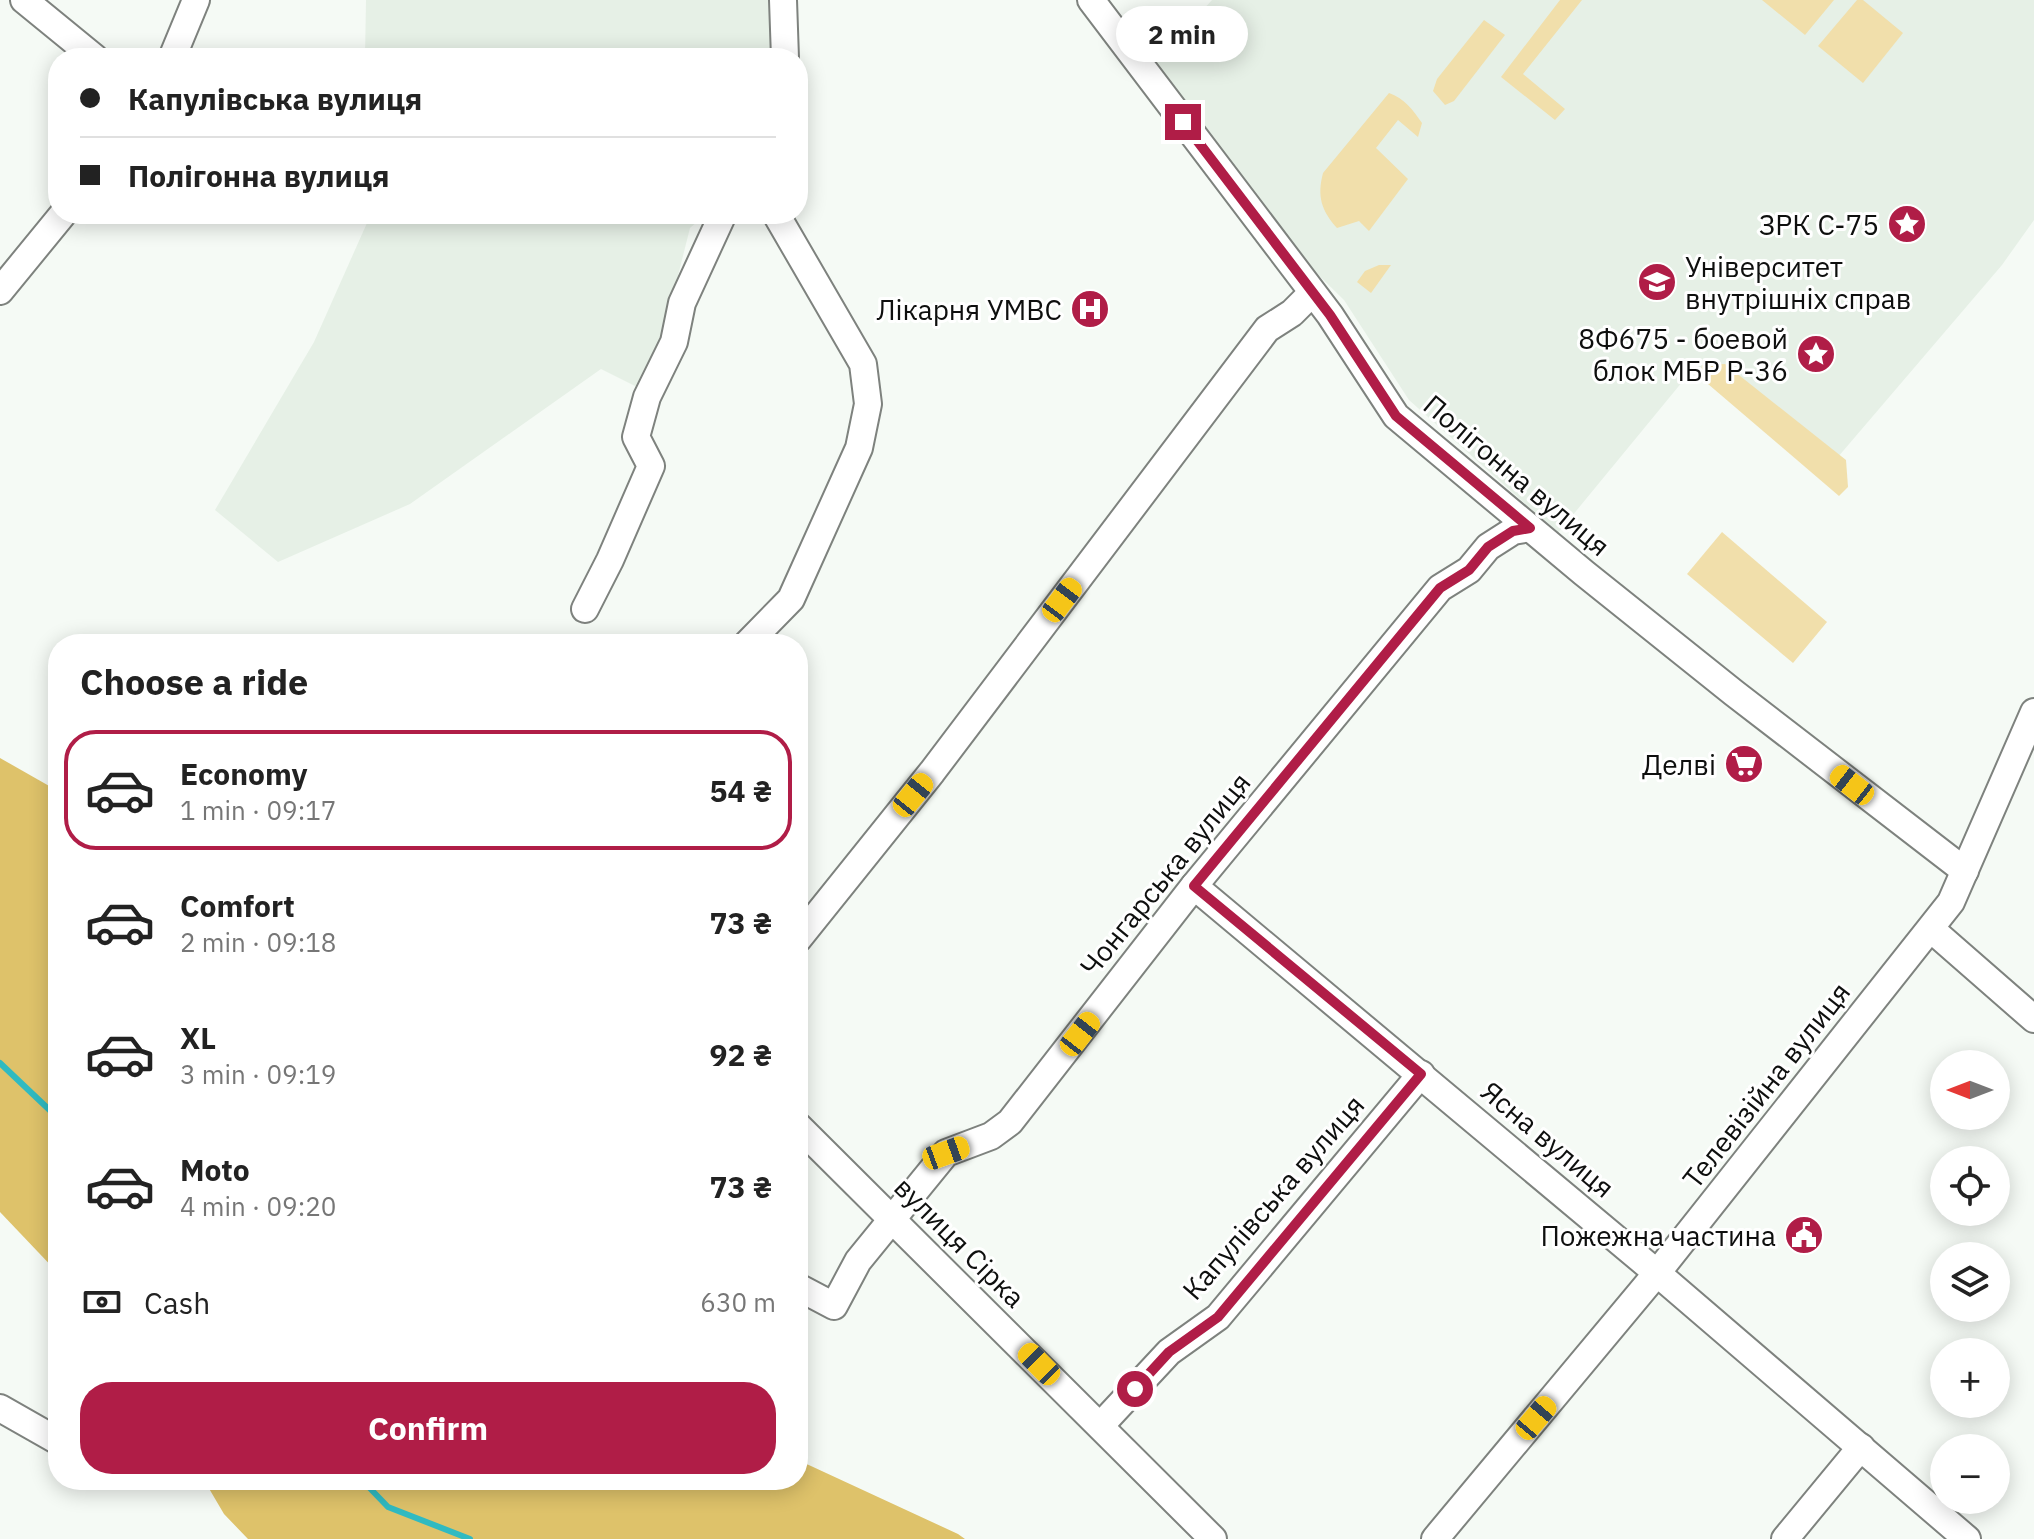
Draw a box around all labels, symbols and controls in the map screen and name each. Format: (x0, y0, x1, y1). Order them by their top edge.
callout: 2 min (1117, 6, 1249, 62)
text: 2 min (1148, 17, 1216, 51)
text: Капулівська вулиця (128, 79, 422, 118)
route end (1165, 104, 1201, 140)
text: Полігонна вулиця (128, 156, 389, 195)
place icon: ЗРК С-75 (1886, 203, 1928, 245)
place label: ЗРК С-75 (1759, 206, 1879, 243)
place label: Університет внутрішніх справ (1685, 248, 1911, 317)
school or university icon: Університет внутрішніх справ (1636, 261, 1678, 303)
hospital icon: Лікарня УМВС (1069, 288, 1111, 330)
place label: Лікарня УМВС (876, 291, 1062, 328)
place label: 8Ф675 - боевой блок МБР Р-36 (1578, 320, 1788, 389)
place icon: 8Ф675 - боевой блок МБР Р-36 (1795, 333, 1837, 375)
street label: Полігонна вулиця (1416, 386, 1618, 564)
car (1038, 574, 1086, 626)
text: Choose a ride (80, 658, 308, 705)
supermarket icon: Делві (1723, 743, 1765, 785)
place label: Делві (1642, 746, 1716, 783)
icon: car (84, 754, 156, 826)
text: Economy (180, 754, 308, 793)
car (1826, 761, 1878, 809)
street label: Чонгарська вулиця (1071, 765, 1259, 983)
car (889, 769, 937, 821)
text: 54 ₴ (710, 771, 772, 810)
text: 1 min · 09:17 (180, 793, 336, 827)
icon: car (84, 886, 156, 958)
text: Comfort (180, 886, 295, 925)
text: 73 ₴ (710, 903, 772, 942)
text: 2 min · 09:18 (180, 925, 336, 959)
street label: Телевізійна вулиця (1674, 974, 1858, 1196)
car (1056, 1008, 1104, 1060)
icon: car (84, 1018, 156, 1090)
text: XL (180, 1018, 216, 1057)
text: 92 ₴ (710, 1035, 772, 1074)
north arrow (1930, 1050, 2010, 1130)
map controls (1930, 1050, 2010, 1514)
text: 3 min · 09:19 (180, 1057, 336, 1091)
street label: Ясна вулиця (1474, 1072, 1622, 1206)
street label: Капулівська вулиця (1174, 1087, 1372, 1307)
car (919, 1134, 973, 1172)
button: locate (1930, 1146, 2010, 1226)
icon: car (84, 1150, 156, 1222)
text: Moto (180, 1150, 250, 1189)
text: 73 ₴ (710, 1167, 772, 1206)
street label: вулиця Сірка (887, 1169, 1033, 1315)
text: 4 min · 09:20 (180, 1189, 336, 1223)
public building icon: Пожежна частина (1783, 1214, 1825, 1256)
place label: Пожежна частина (1540, 1217, 1776, 1254)
button: layers (1930, 1242, 2010, 1322)
icon: cash (80, 1280, 124, 1324)
text: Cash (144, 1283, 210, 1322)
text: 630 m (700, 1285, 776, 1319)
button: + (1930, 1338, 2010, 1418)
car (1014, 1339, 1064, 1389)
route start (1117, 1371, 1153, 1407)
button: Confirm (80, 1382, 776, 1474)
car (1511, 1392, 1561, 1444)
button: − (1930, 1434, 2010, 1514)

